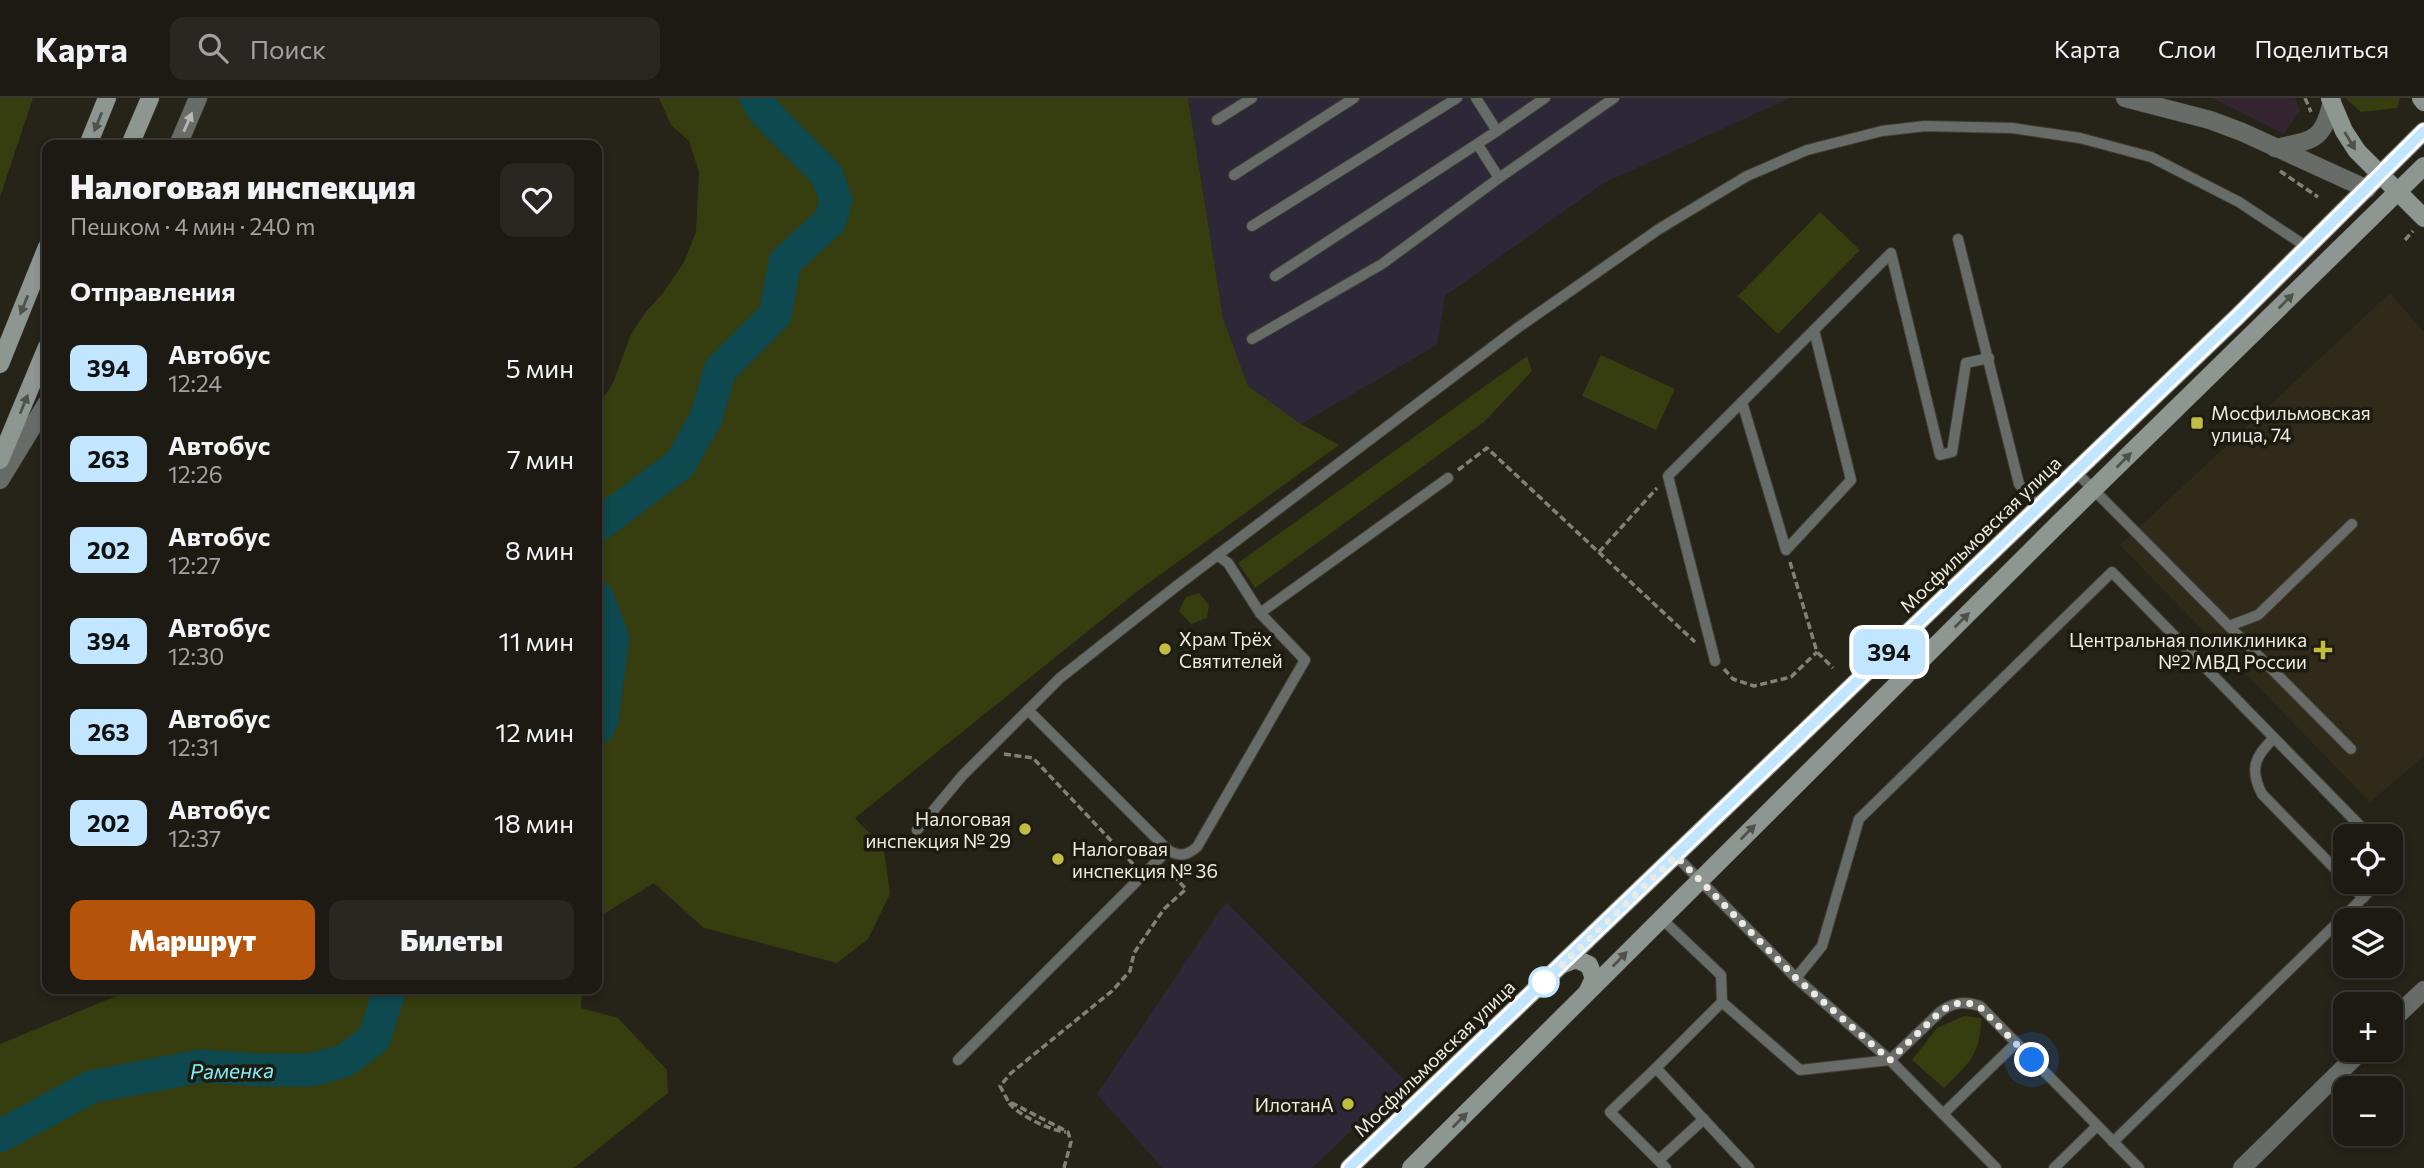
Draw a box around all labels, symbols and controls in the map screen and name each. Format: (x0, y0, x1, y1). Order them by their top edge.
search box (170, 17, 660, 80)
text: Карта (35, 28, 128, 69)
icon: search (194, 29, 232, 67)
text: Поиск (250, 33, 326, 64)
text: Карта (2054, 34, 2120, 63)
text: Слои (2158, 34, 2216, 63)
text: Поделиться (2254, 34, 2389, 63)
one-way arrow (92, 111, 103, 132)
one-way arrow (183, 111, 194, 132)
one-way arrow (2344, 131, 2356, 150)
button: heart (500, 163, 574, 237)
text: Налоговая инспекция (70, 165, 416, 206)
text: Пешком · 4 мин · 240 m (70, 212, 315, 240)
text: Отправления (70, 275, 236, 306)
one-way arrow (2277, 293, 2294, 309)
one-way arrow (18, 295, 29, 316)
text: Автобус (168, 338, 270, 369)
text: 5 мин (506, 352, 574, 383)
text: 394 (87, 353, 130, 382)
text: 12:24 (168, 369, 222, 397)
one-way arrow (19, 393, 30, 414)
place label: Мосфильмовская улица, 74 (2211, 401, 2371, 446)
marker: Мосфильмовская улица, 74 (2189, 415, 2205, 431)
text: Автобус (168, 429, 270, 460)
text: 7 мин (507, 443, 574, 474)
text: 263 (87, 444, 130, 473)
street label: Мосфильмовская улица (1895, 451, 2065, 617)
one-way arrow (2115, 452, 2132, 469)
text: 12:26 (168, 460, 223, 488)
text: Автобус (168, 520, 270, 551)
text: 8 мин (505, 534, 574, 565)
text: 202 (87, 535, 130, 564)
text: 12:27 (168, 551, 221, 579)
text: Автобус (168, 611, 270, 642)
one-way arrow (1953, 612, 1969, 629)
text: 11 мин (499, 625, 574, 656)
text: 394 (87, 626, 130, 655)
place label: Храм Трёх Святителей (1179, 627, 1283, 672)
place label: Центральная поликлиника №2 МВД России (2069, 628, 2307, 673)
line badge: 394 (1849, 629, 1929, 675)
text: 394 (1867, 637, 1911, 666)
marker: Центральная поликлиника №2 МВД России (2313, 640, 2333, 660)
marker: Храм Трёх Святителей (1157, 641, 1173, 657)
text: 12:30 (168, 642, 224, 670)
text: Автобус (168, 702, 270, 733)
text: 12 мин (495, 716, 574, 747)
text: 263 (87, 717, 130, 746)
text: 12:31 (168, 733, 219, 761)
text: Автобус (168, 793, 270, 824)
text: 18 мин (494, 807, 574, 838)
place label: Налоговая инспекция № 29 (865, 807, 1011, 852)
text: 202 (87, 808, 130, 837)
marker: Налоговая инспекция № 29 (1017, 821, 1033, 837)
one-way arrow (1739, 823, 1756, 840)
text: 12:37 (168, 824, 221, 852)
map controls (2333, 824, 2403, 1146)
button: locate (2333, 824, 2403, 894)
place label: Налоговая инспекция № 36 (1072, 837, 1218, 882)
marker: Налоговая инспекция № 36 (1050, 851, 1066, 867)
button: Маршрут (70, 900, 315, 980)
button: Билеты (329, 900, 574, 980)
button: layers (2333, 908, 2403, 978)
one-way arrow (1612, 950, 1629, 967)
unlabelled marker (1529, 967, 1559, 997)
street label: Мосфильмовская улица (1349, 975, 1519, 1141)
button: + (2333, 992, 2403, 1062)
your location (2014, 1042, 2049, 1077)
water label: Раменка (190, 1057, 274, 1083)
button: − (2333, 1076, 2403, 1146)
place label: ИлотанА (1255, 1093, 1334, 1116)
marker: ИлотанА (1340, 1096, 1356, 1112)
one-way arrow (1451, 1111, 1468, 1128)

